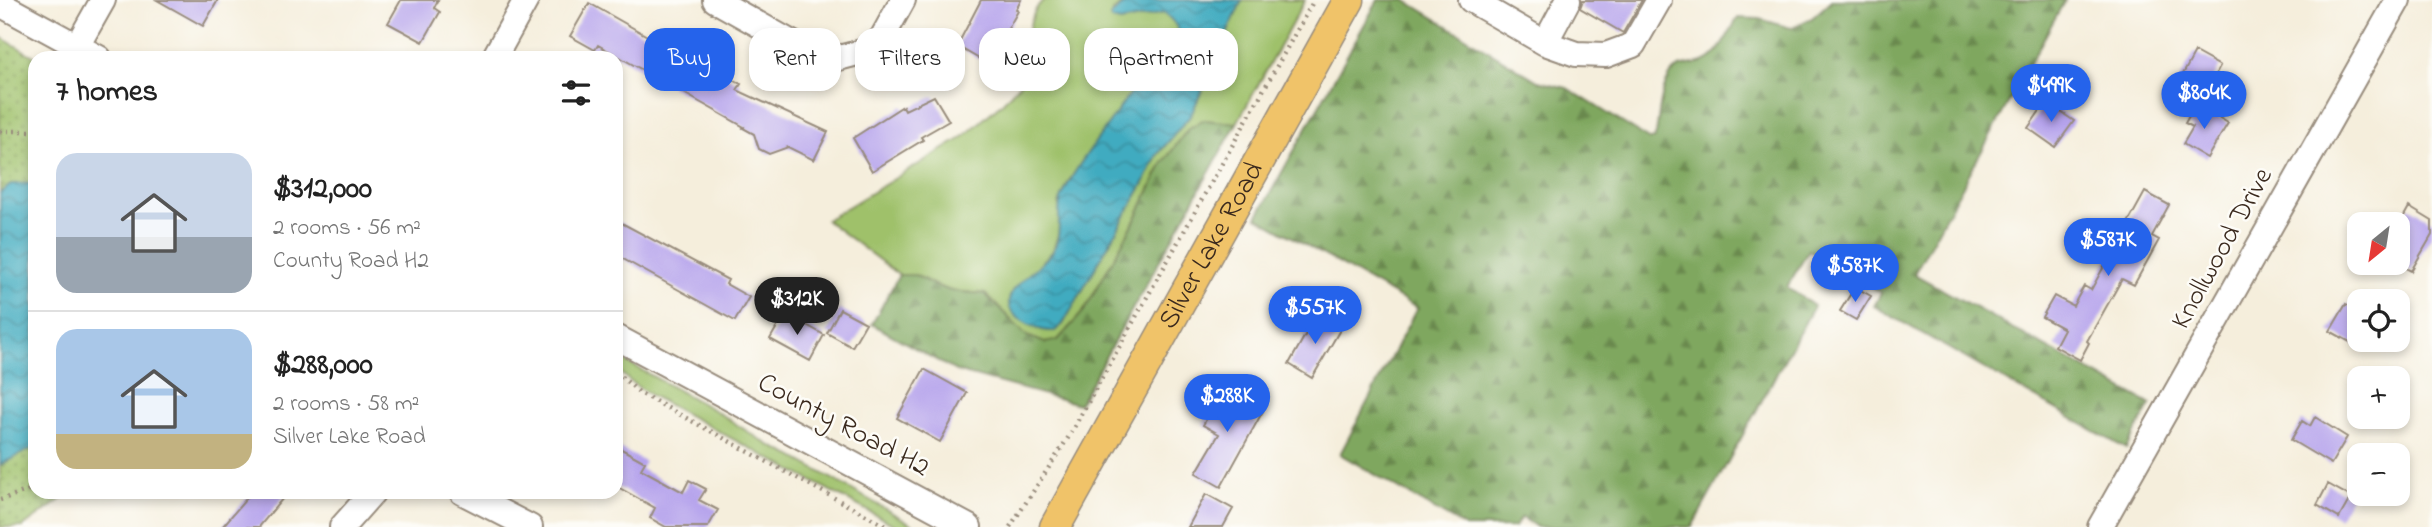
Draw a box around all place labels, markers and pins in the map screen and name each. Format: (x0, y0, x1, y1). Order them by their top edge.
pin: $499K (2002, 64, 2100, 124)
pin: $804K (2155, 72, 2253, 131)
pin: $587K (2059, 218, 2157, 278)
pin: $587K (1806, 244, 1904, 304)
pin: $312K (748, 278, 846, 337)
pin: $557K (1266, 286, 1364, 346)
pin: $288K (1178, 374, 1276, 434)

